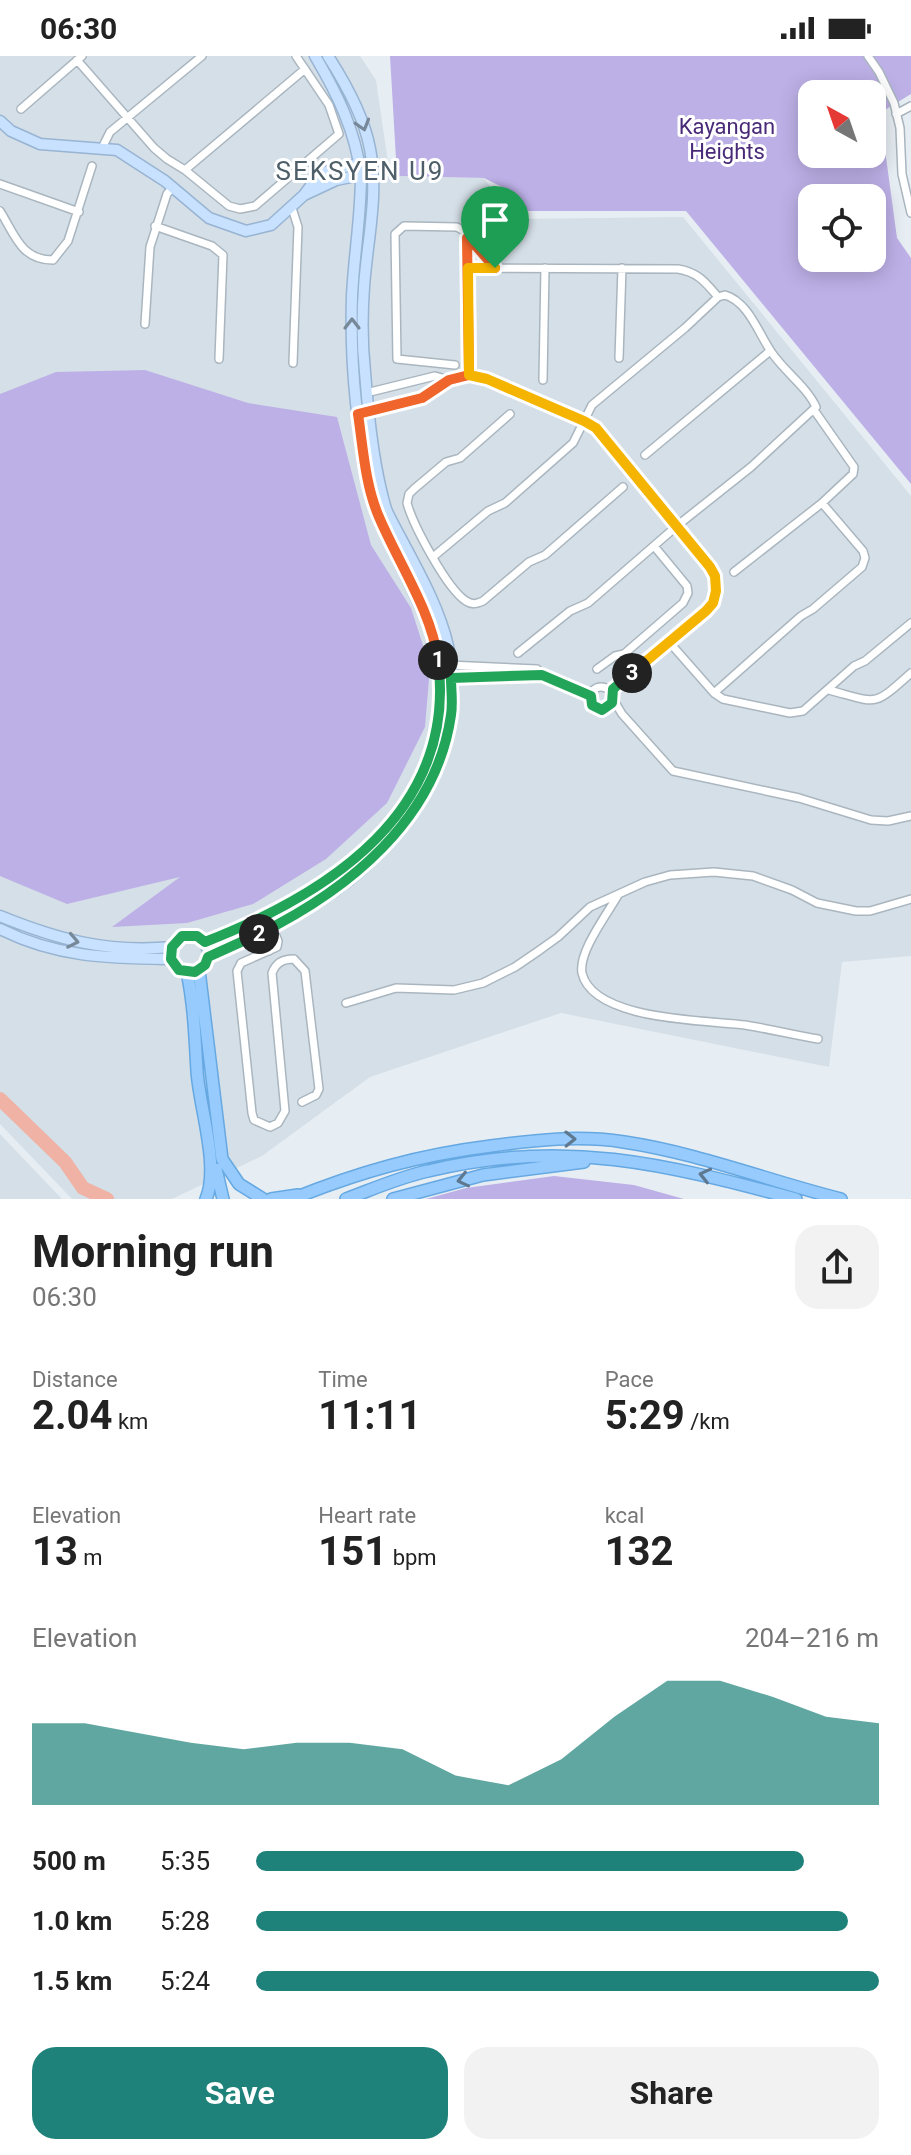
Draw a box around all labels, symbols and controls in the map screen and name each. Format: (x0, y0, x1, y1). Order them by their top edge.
text: 06:30 (40, 11, 117, 46)
north arrow (798, 80, 886, 168)
map controls (798, 80, 886, 272)
park label: Kayangan Heights (679, 114, 775, 164)
one-way arrow (354, 118, 370, 132)
district label: SEKSYEN U9 (276, 156, 444, 186)
button: locate (798, 184, 886, 272)
pin (461, 186, 529, 268)
icon: arrive (473, 198, 517, 242)
one-way arrow (343, 317, 361, 330)
pin: 1 (418, 640, 458, 680)
text: 1 (432, 647, 444, 672)
pin: 3 (612, 653, 652, 693)
text: 3 (626, 660, 638, 685)
pin: 2 (239, 914, 279, 954)
text: 2 (253, 921, 265, 946)
one-way arrow (66, 932, 80, 949)
one-way arrow (564, 1130, 577, 1147)
one-way arrow (699, 1167, 712, 1184)
one-way arrow (456, 1171, 470, 1188)
button: share (795, 1225, 879, 1309)
text: Morning run (32, 1226, 274, 1278)
text: 06:30 (32, 1282, 97, 1312)
text: Distance (32, 1367, 118, 1392)
text: Time (318, 1367, 368, 1392)
text: Pace (605, 1367, 654, 1392)
text: 2.04 (32, 1392, 112, 1439)
text: 11:11 (318, 1392, 421, 1439)
text: 5:29 (605, 1392, 685, 1439)
text: km (112, 1409, 148, 1434)
text: /km (685, 1409, 730, 1434)
text: Elevation (32, 1503, 121, 1528)
text: Heart rate (318, 1503, 416, 1528)
text: kcal (605, 1503, 644, 1528)
text: 13 (32, 1528, 78, 1575)
text: 151 (318, 1528, 387, 1575)
text: 132 (605, 1528, 674, 1575)
text: m (78, 1545, 103, 1570)
text: bpm (387, 1545, 437, 1570)
text: Elevation (32, 1623, 137, 1653)
text: 204–216 m (745, 1623, 879, 1653)
text: 500 m (32, 1846, 106, 1876)
text: 5:35 (160, 1846, 210, 1876)
text: 1.0 km (32, 1906, 112, 1936)
text: 5:28 (160, 1906, 210, 1936)
text: 1.5 km (32, 1966, 112, 1996)
text: 5:24 (160, 1966, 210, 1996)
button: Save (32, 2047, 448, 2139)
button: Share (464, 2047, 879, 2139)

